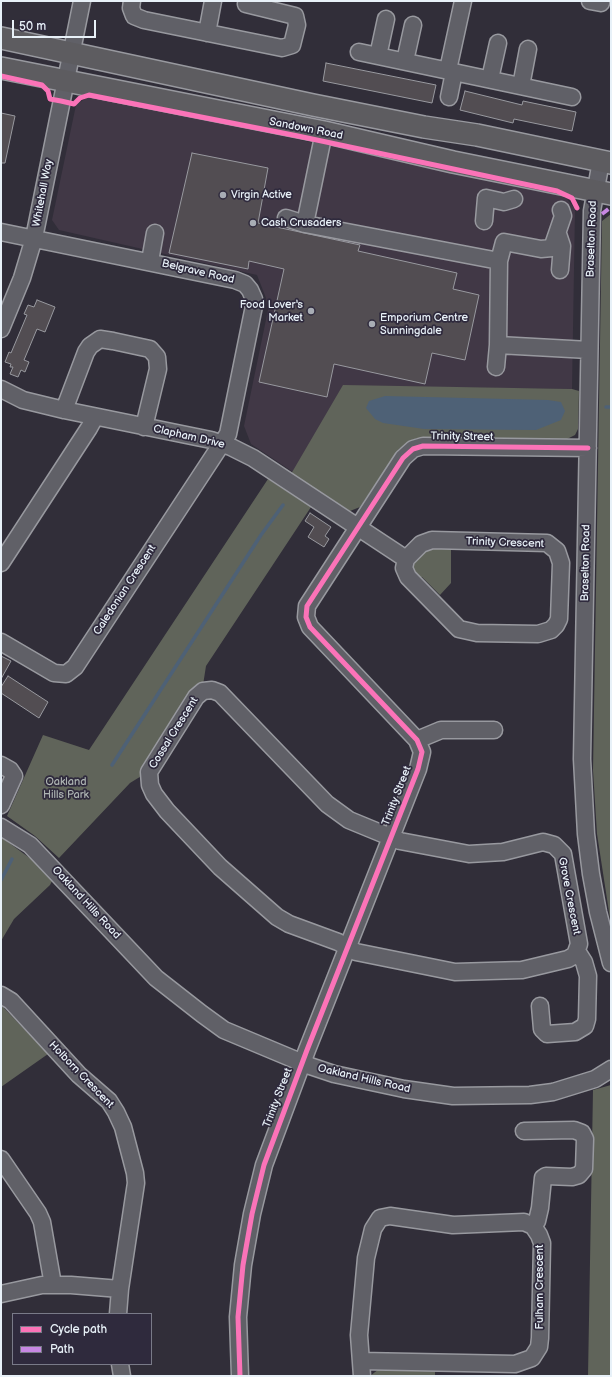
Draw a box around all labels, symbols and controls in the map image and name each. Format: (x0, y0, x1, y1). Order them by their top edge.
scale bar (14, 12, 98, 38)
text: 50 m (19, 19, 46, 34)
street label: Sandown Road (268, 115, 344, 143)
street label: Whitehall Way (30, 158, 56, 228)
place label: Virgin Active (231, 188, 292, 202)
marker: Virgin Active (218, 190, 228, 200)
street label: Braselton Road (584, 200, 600, 278)
place label: Cash Crusaders (261, 216, 341, 230)
marker: Cash Crusaders (248, 218, 258, 228)
street label: Belgrave Road (160, 257, 236, 287)
place label: Food Lover's Market (240, 298, 303, 324)
marker: Food Lover's Market (306, 306, 316, 316)
place label: Emporium Centre Sunningdale (380, 311, 468, 337)
marker: Emporium Centre Sunningdale (367, 319, 377, 329)
street label: Clapham Drive (152, 422, 226, 452)
street label: Trinity Street (430, 430, 494, 444)
street label: Braselton Road (579, 524, 593, 602)
street label: Trinity Crescent (466, 535, 544, 551)
street label: Caledonian Crescent (91, 542, 159, 638)
street label: Cossal Crescent (147, 695, 201, 771)
street label: Trinity Street (380, 764, 414, 828)
park label: Oakland Hills Park (43, 775, 89, 801)
street label: Grove Crescent (555, 856, 583, 936)
street label: Oakland Hills Road (49, 864, 123, 942)
street label: Holborn Crescent (46, 1039, 116, 1111)
street label: Oakland Hills Road (316, 1062, 412, 1096)
street label: Trinity Street (261, 1066, 295, 1130)
street label: Fulham Crescent (533, 1245, 547, 1329)
legend (12, 1313, 152, 1365)
text: Cycle path (50, 1322, 107, 1337)
text: Path (50, 1342, 74, 1357)

